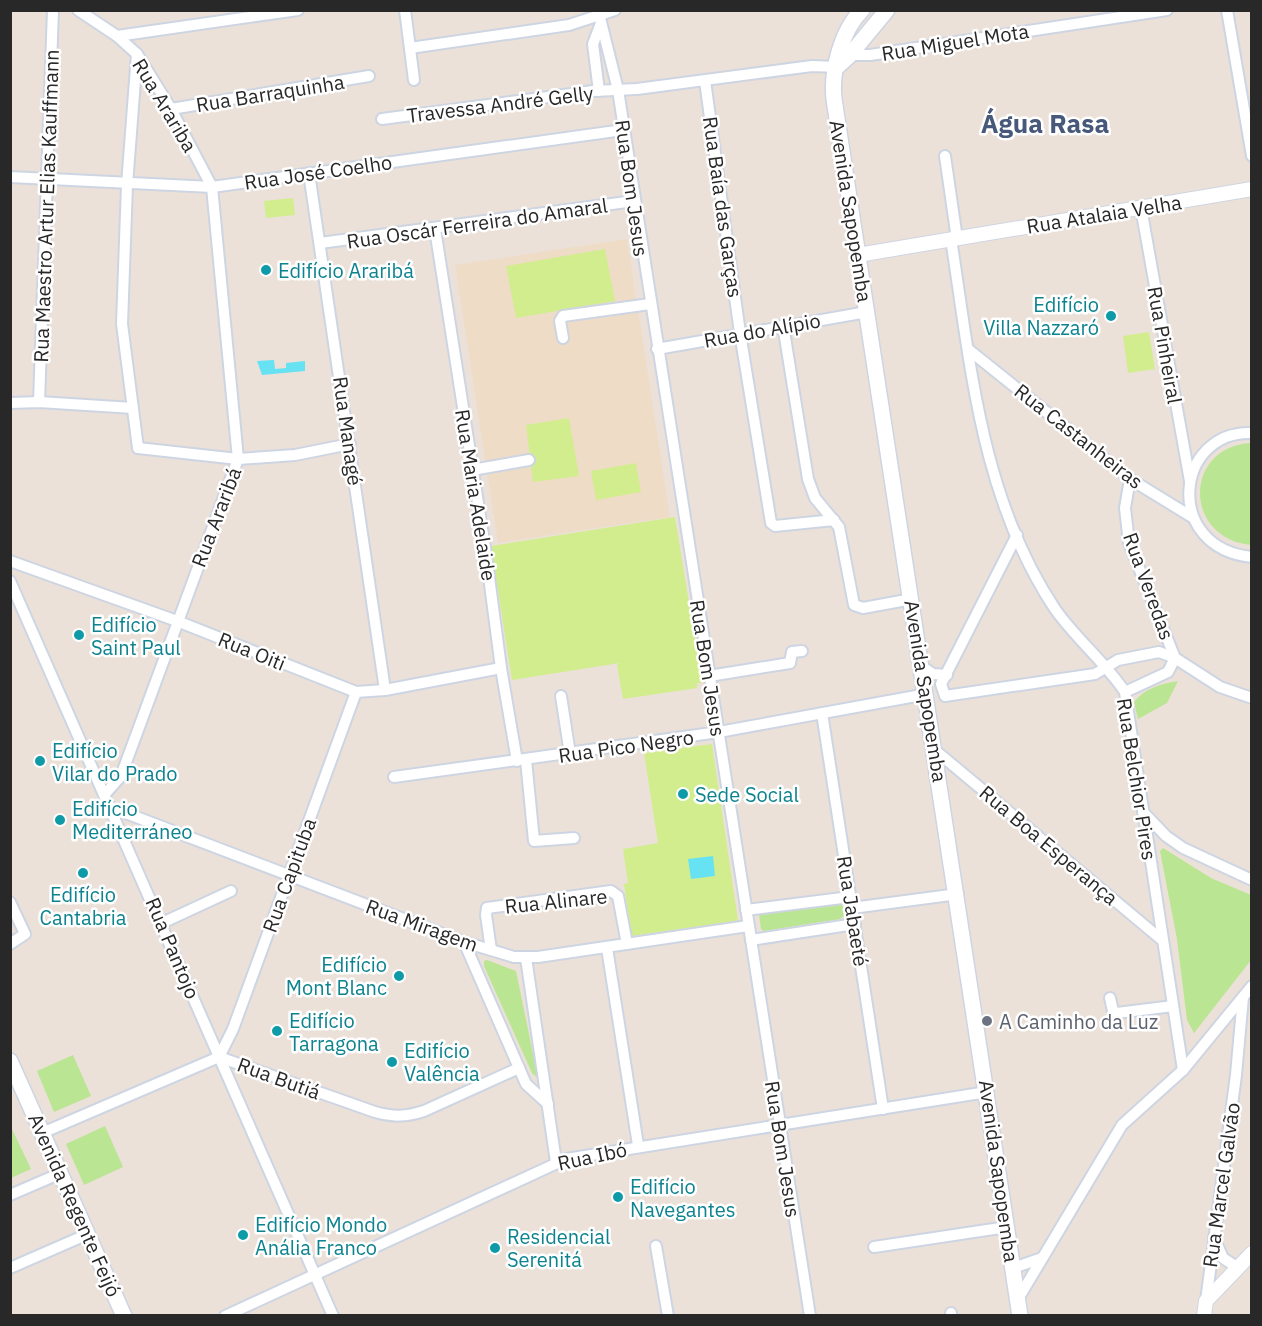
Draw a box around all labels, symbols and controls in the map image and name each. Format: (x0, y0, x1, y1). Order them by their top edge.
street label: Rua Miguel Mota (879, 17, 1031, 67)
street label: Rua Maestro Artur Elias Kauffmann (27, 49, 65, 363)
street label: Rua Arariba (126, 53, 204, 157)
street label: Rua Barraquinha (194, 68, 346, 118)
street label: Travessa André Gelly (405, 79, 595, 129)
district label: Água Rasa (981, 106, 1109, 140)
street label: Rua Baía das Garças (697, 115, 749, 299)
street label: Rua Bom Jesus (609, 118, 655, 258)
street label: Avenida Sapopemba (823, 118, 879, 304)
street label: Rua José Coelho (242, 148, 394, 196)
street label: Rua Atalaia Velha (1025, 188, 1184, 240)
street label: Rua Oscár Ferreira do Amaral (345, 191, 609, 255)
place label: Edifício Araribá (278, 257, 414, 284)
marker: Edifício Araribá (259, 263, 273, 277)
street label: Rua Pinheiral (1141, 284, 1189, 406)
place label: Edifício Villa Nazzaró (983, 291, 1099, 341)
street label: Rua do Alípio (701, 306, 823, 354)
marker: Edifício Villa Nazzaró (1104, 309, 1118, 323)
street label: Rua Managé (327, 375, 369, 487)
street label: Rua Castanheiras (1009, 377, 1149, 495)
street label: Rua Maria Adelaide (449, 407, 503, 583)
street label: Rua Araribá (185, 463, 248, 571)
street label: Rua Veredas (1117, 529, 1181, 643)
street label: Rua Bom Jesus (684, 598, 732, 738)
street label: Avenida Sapopemba (898, 598, 954, 784)
place label: Edifício Saint Paul (91, 611, 181, 661)
street label: Rua Oiti (214, 625, 290, 677)
marker: Edifício Saint Paul (72, 628, 86, 642)
street label: Rua Belchior Pires (1111, 696, 1163, 862)
street label: Rua Pico Negro (556, 723, 696, 769)
place label: Edifício Vilar do Prado (52, 737, 178, 787)
marker: Edifício Vilar do Prado (33, 754, 47, 768)
street label: Rua Boa Esperança (974, 779, 1124, 911)
place label: Sede Social (695, 781, 799, 808)
marker: Sede Social (676, 787, 690, 801)
place label: Edifício Mediterráneo (72, 795, 193, 845)
marker: Edifício Mediterráneo (53, 813, 67, 827)
street label: Rua Capituba (256, 814, 322, 936)
street label: Rua Jabaeté (831, 854, 875, 968)
marker: Edifício Cantabria (76, 866, 90, 880)
place label: Edifício Cantabria (40, 881, 127, 931)
street label: Rua Alinare (503, 882, 609, 920)
street label: Rua Miragem (362, 892, 482, 958)
street label: Rua Pantojo (139, 893, 207, 1003)
place label: Edifício Mont Blanc (286, 951, 387, 1001)
marker: Edifício Mont Blanc (392, 969, 406, 983)
place label: Edifício Tarragona (289, 1007, 379, 1057)
place label: A Caminho da Luz (999, 1008, 1158, 1035)
marker: A Caminho da Luz (980, 1014, 994, 1028)
marker: Edifício Tarragona (270, 1024, 284, 1038)
place label: Edifício Valência (404, 1037, 480, 1087)
street label: Rua Butiá (234, 1050, 325, 1106)
marker: Edifício Valência (385, 1055, 399, 1069)
street label: Avenida Sapopemba (973, 1078, 1025, 1264)
street label: Rua Bom Jesus (759, 1079, 807, 1219)
street label: Rua Marcel Galvão (1196, 1101, 1246, 1269)
street label: Avenida Regente Feijó (22, 1109, 128, 1301)
street label: Rua Ibó (555, 1135, 629, 1177)
place label: Edifício Navegantes (630, 1173, 736, 1223)
marker: Edifício Navegantes (611, 1190, 625, 1204)
place label: Edifício Mondo Anália Franco (255, 1211, 387, 1261)
place label: Residencial Serenitá (507, 1223, 610, 1273)
marker: Edifício Mondo Anália Franco (236, 1228, 250, 1242)
marker: Residencial Serenitá (488, 1241, 502, 1255)

